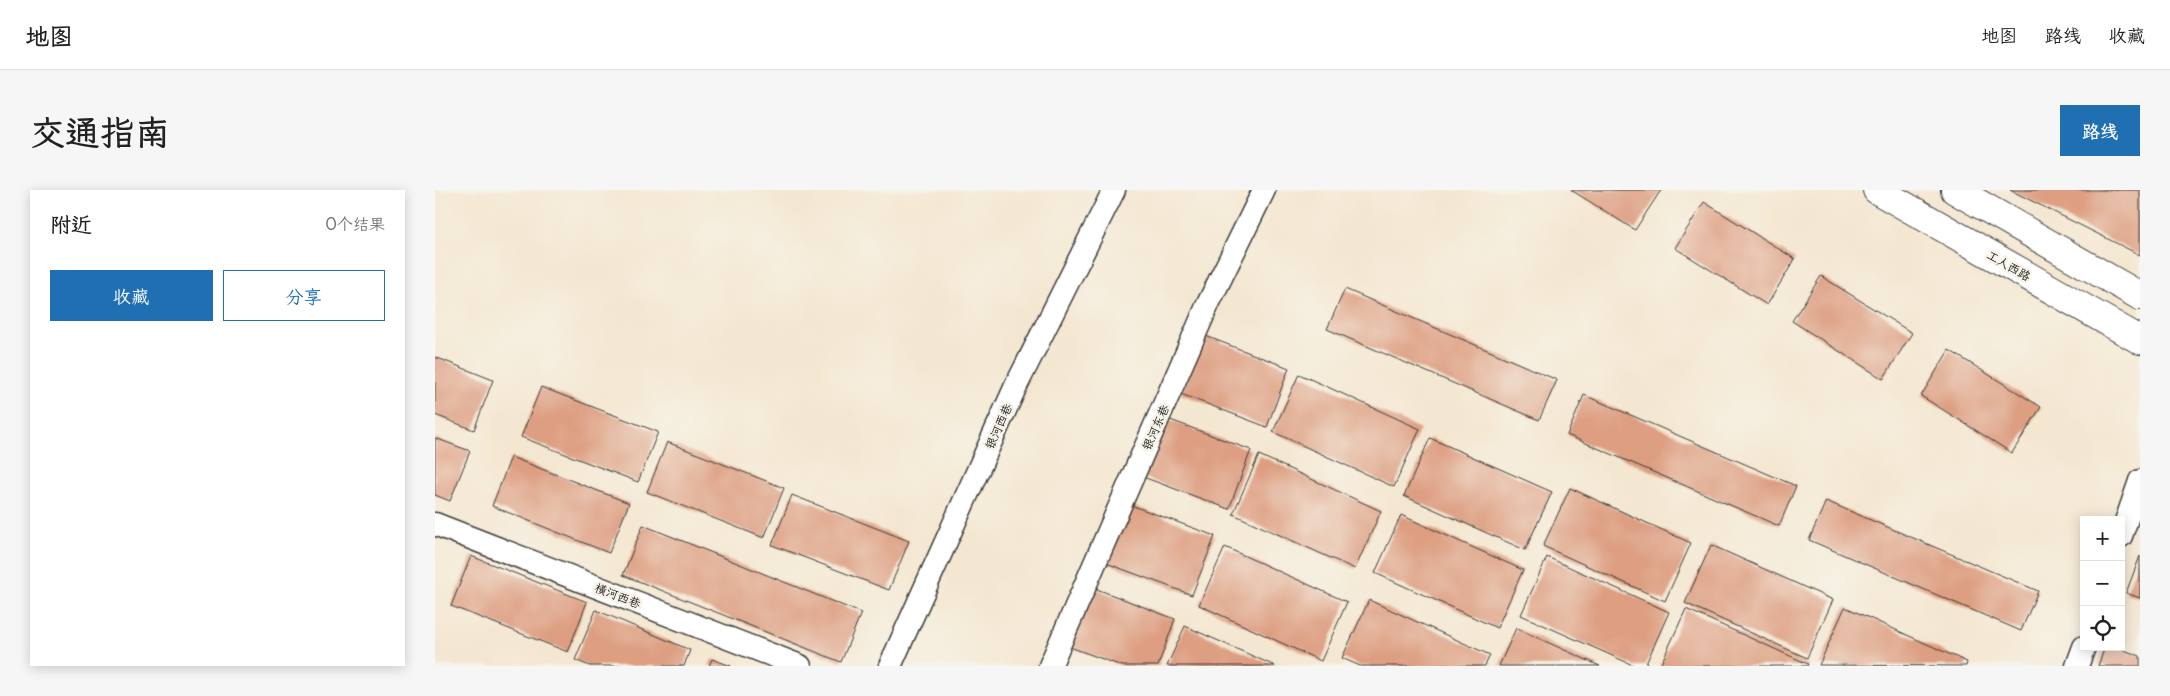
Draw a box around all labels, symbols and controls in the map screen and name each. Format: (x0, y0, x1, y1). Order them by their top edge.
text: 地图 (25, 17, 73, 53)
text: 地图 (1981, 21, 2017, 48)
text: 路线 (2045, 21, 2081, 48)
text: 收藏 (2109, 21, 2145, 48)
text: 交通指南 (30, 104, 170, 157)
button: 路线 (2060, 105, 2140, 156)
text: 附近 (50, 207, 92, 239)
text: 0个结果 (325, 211, 385, 235)
street label: 工人西路 (1984, 245, 2034, 285)
button: 收藏 (50, 270, 213, 321)
button: 分享 (223, 270, 385, 321)
street label: 银河西巷 (980, 400, 1016, 452)
street label: 银河东巷 (1137, 401, 1173, 453)
map controls (2080, 516, 2125, 651)
button: + (2080, 516, 2125, 561)
button: − (2080, 561, 2125, 606)
street label: 横河西巷 (592, 578, 644, 612)
button: locate (2080, 606, 2125, 651)

